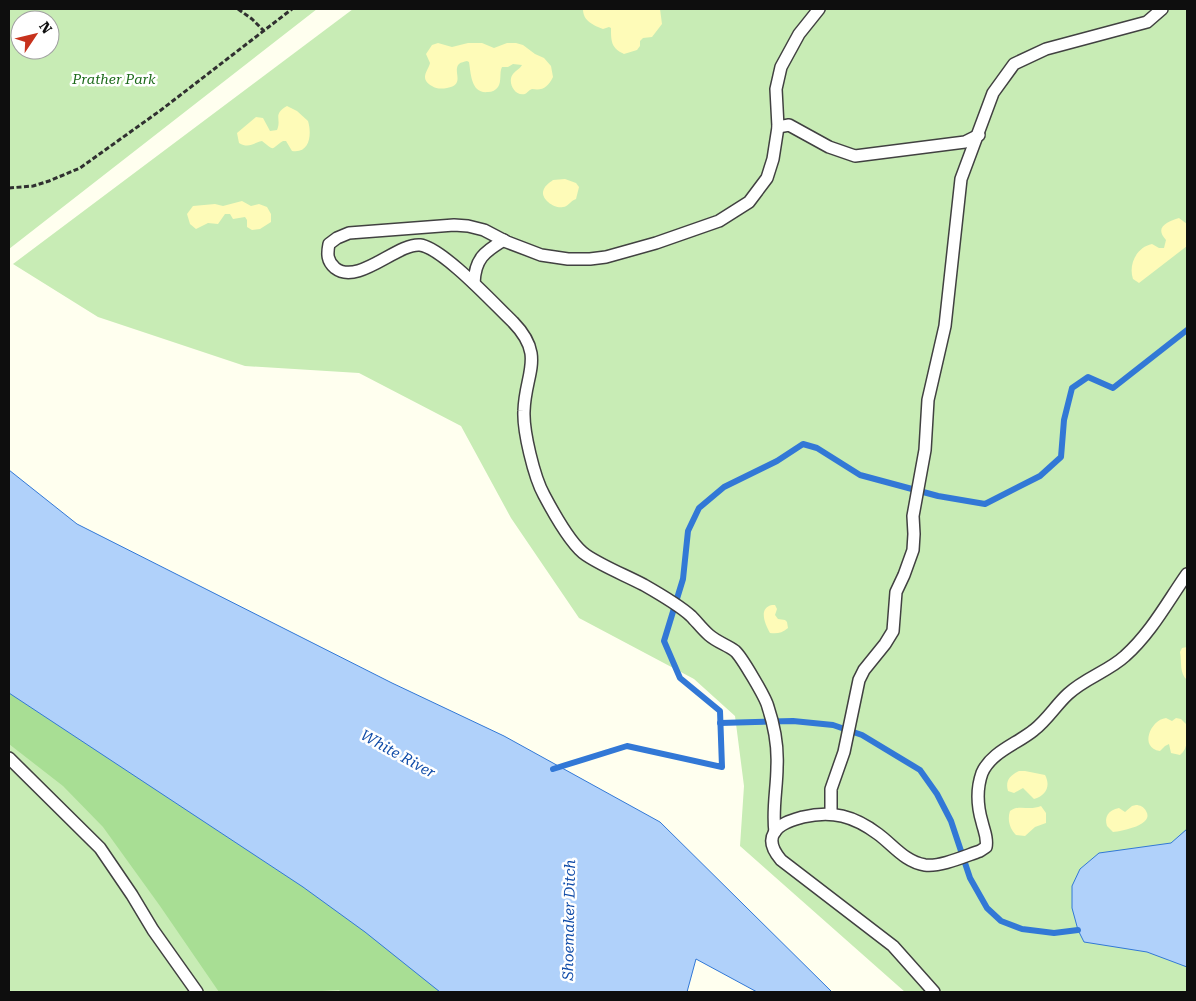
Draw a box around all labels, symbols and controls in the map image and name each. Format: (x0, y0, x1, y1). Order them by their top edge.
north arrow (10, 10, 60, 60)
text: N (36, 19, 55, 37)
park label: Prather Park (71, 71, 156, 87)
water label: White River (357, 726, 439, 782)
water label: Shoemaker Ditch (559, 859, 579, 982)

